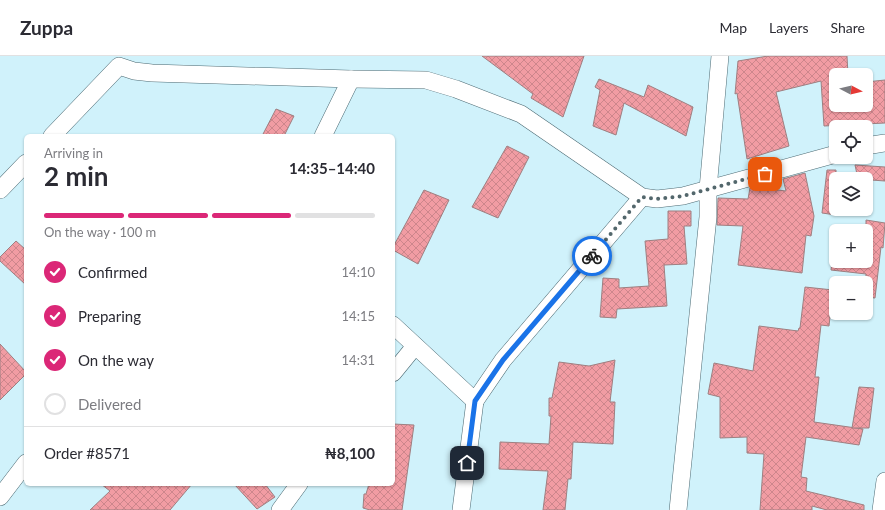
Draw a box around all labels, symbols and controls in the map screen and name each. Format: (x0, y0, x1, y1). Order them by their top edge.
text: Zuppa (20, 16, 73, 39)
text: Map (719, 19, 747, 36)
text: Layers (769, 19, 809, 36)
text: Share (831, 19, 865, 36)
north arrow (829, 68, 873, 112)
map controls (829, 68, 873, 320)
button: locate (829, 120, 873, 164)
text: Arriving in (44, 145, 103, 161)
pin (748, 157, 782, 191)
text: 14:35–14:40 (289, 159, 375, 177)
text: 2 min (44, 160, 108, 192)
icon: bag (754, 163, 776, 185)
button: layers (829, 172, 873, 216)
text: On the way · 100 m (44, 224, 156, 240)
button: + (829, 224, 873, 268)
courier (572, 236, 612, 276)
icon: bike (581, 245, 603, 267)
icon: check (44, 261, 66, 283)
text: Confirmed (78, 263, 147, 281)
text: 14:10 (342, 264, 375, 280)
button: − (829, 276, 873, 320)
icon: check (44, 305, 66, 327)
text: Preparing (78, 307, 141, 325)
text: 14:15 (342, 308, 375, 324)
icon: check (44, 349, 66, 371)
text: On the way (78, 351, 154, 369)
text: 14:31 (342, 352, 375, 368)
text: Delivered (78, 395, 141, 413)
text: Order #8571 (44, 444, 130, 462)
text: ₦8,100 (325, 444, 375, 462)
pin (450, 446, 484, 480)
icon: home (456, 452, 478, 474)

